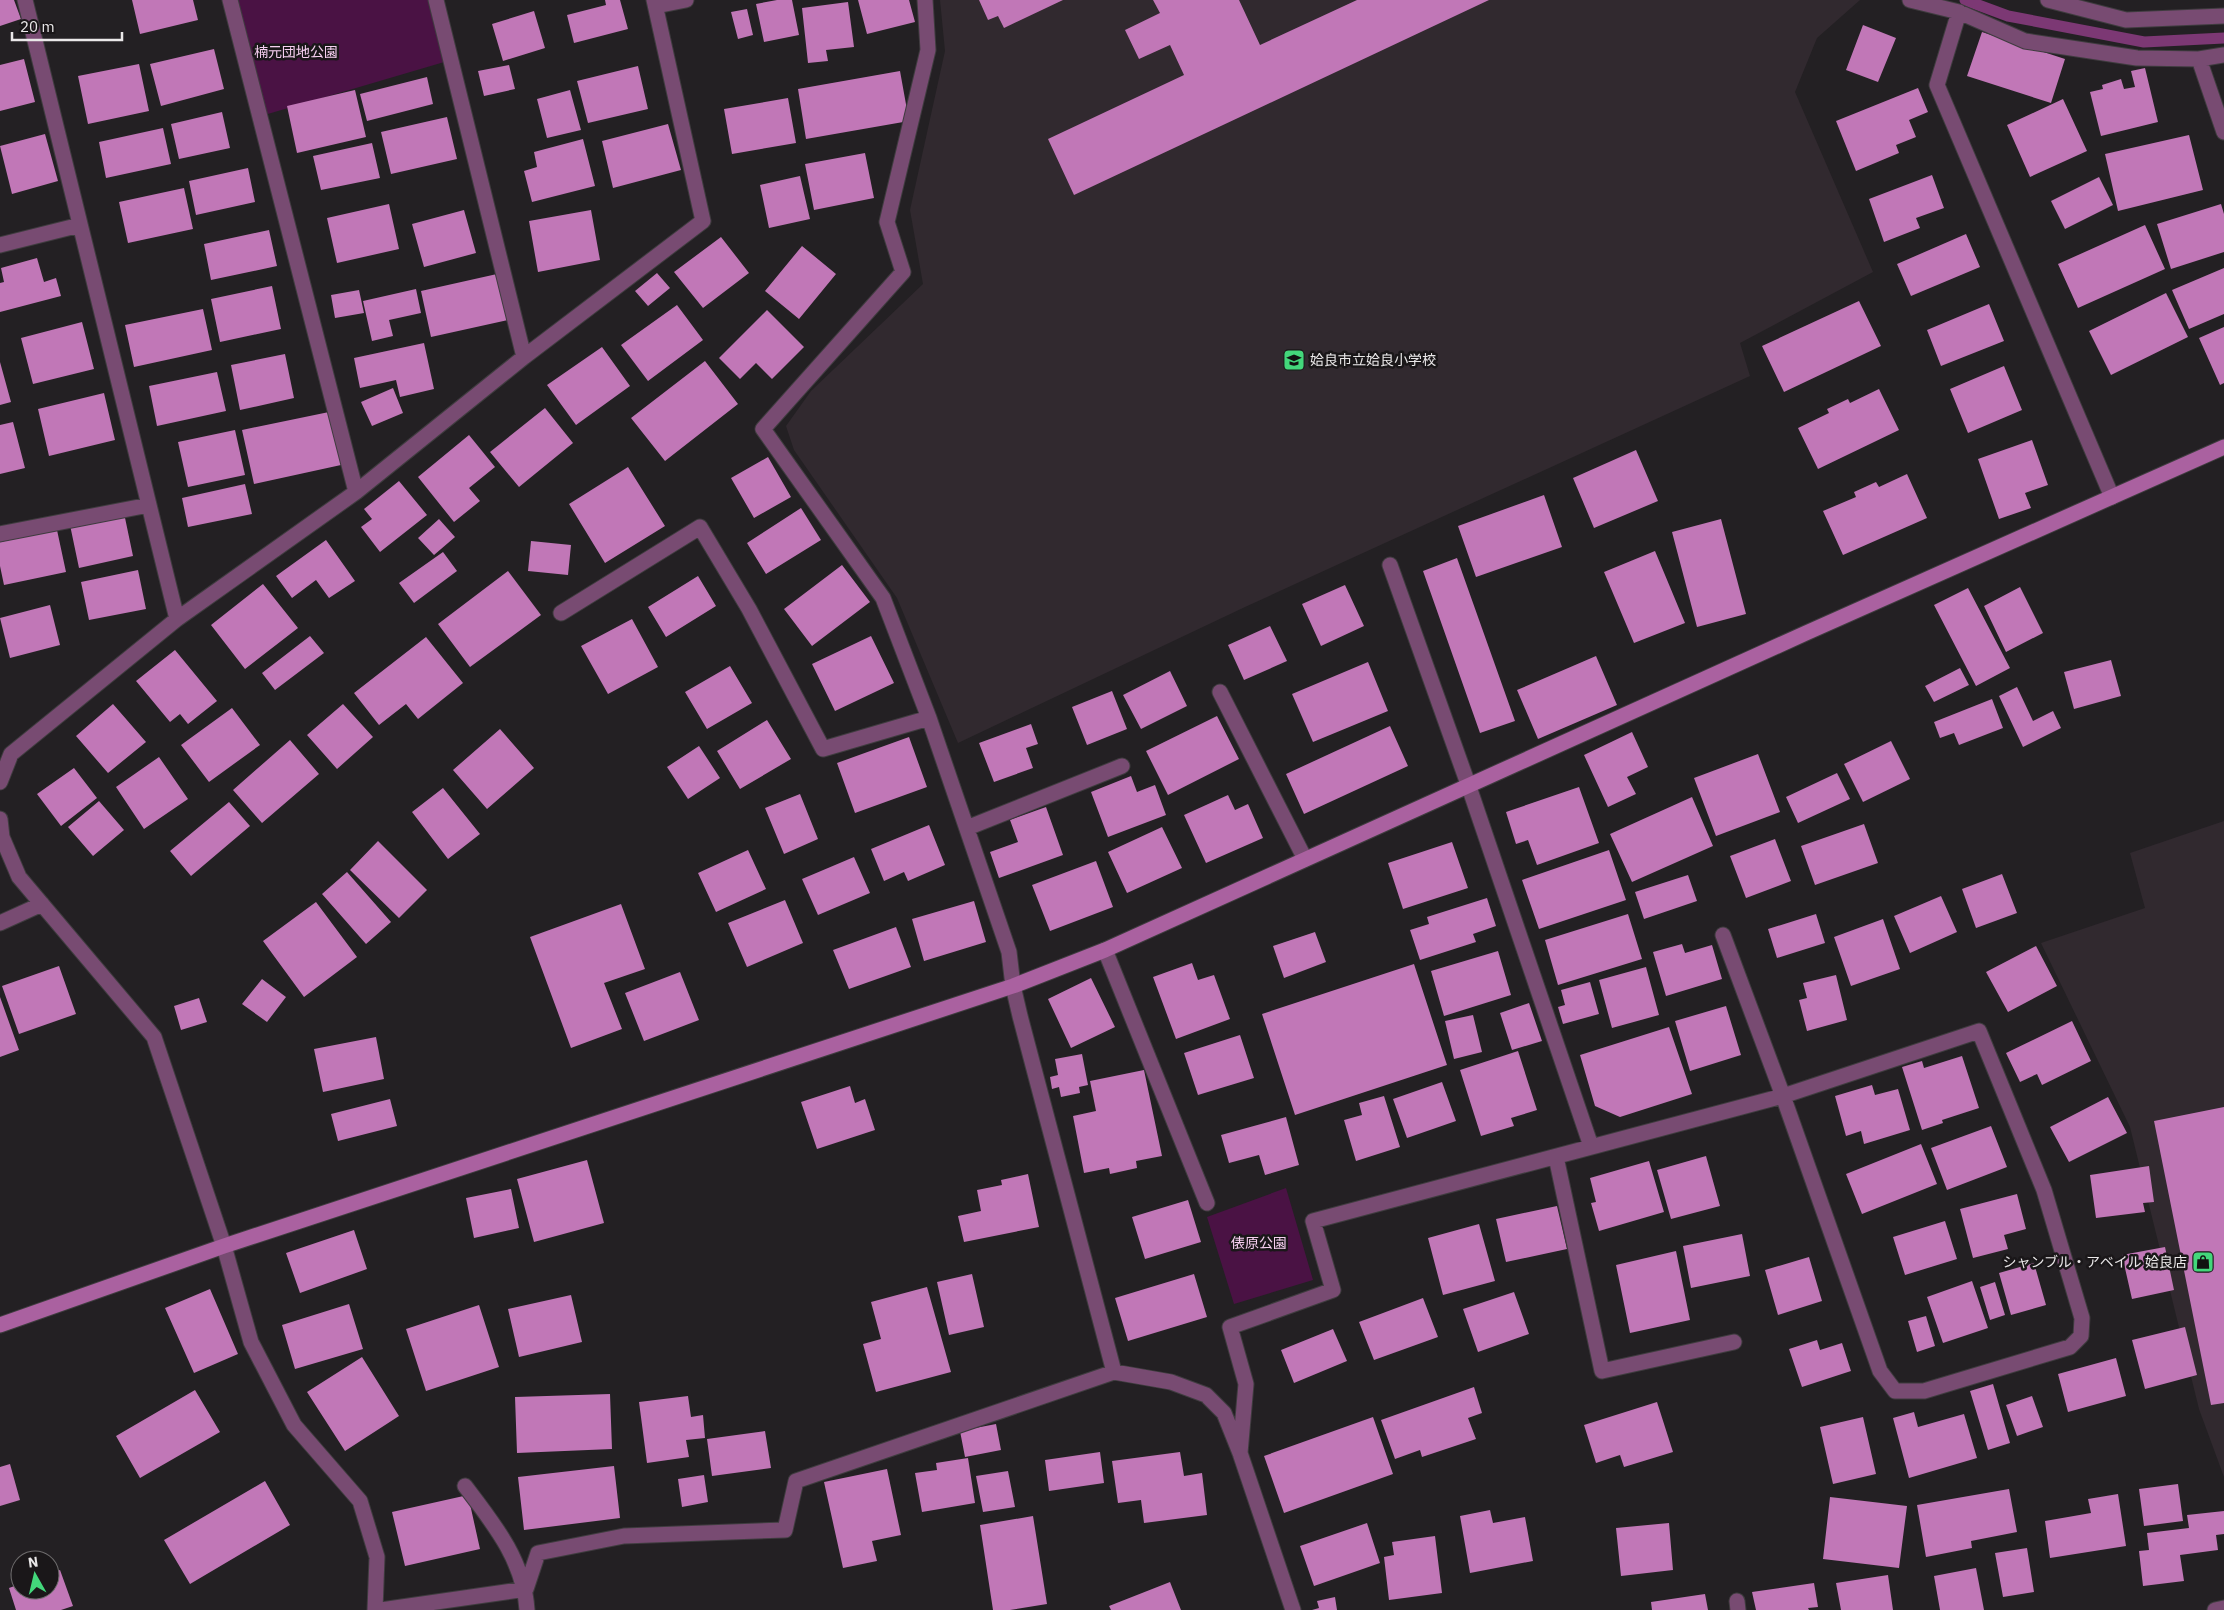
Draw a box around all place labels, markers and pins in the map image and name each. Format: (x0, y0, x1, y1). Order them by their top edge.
school or university icon: 姶良市立姶良小学校 (1282, 348, 1306, 372)
place label: 姶良市立姶良小学校 (1310, 351, 1436, 369)
shop icon: シャンブル・アベイル 姶良店 (2191, 1250, 2215, 1274)
place label: シャンブル・アベイル 姶良店 (2002, 1253, 2187, 1271)

